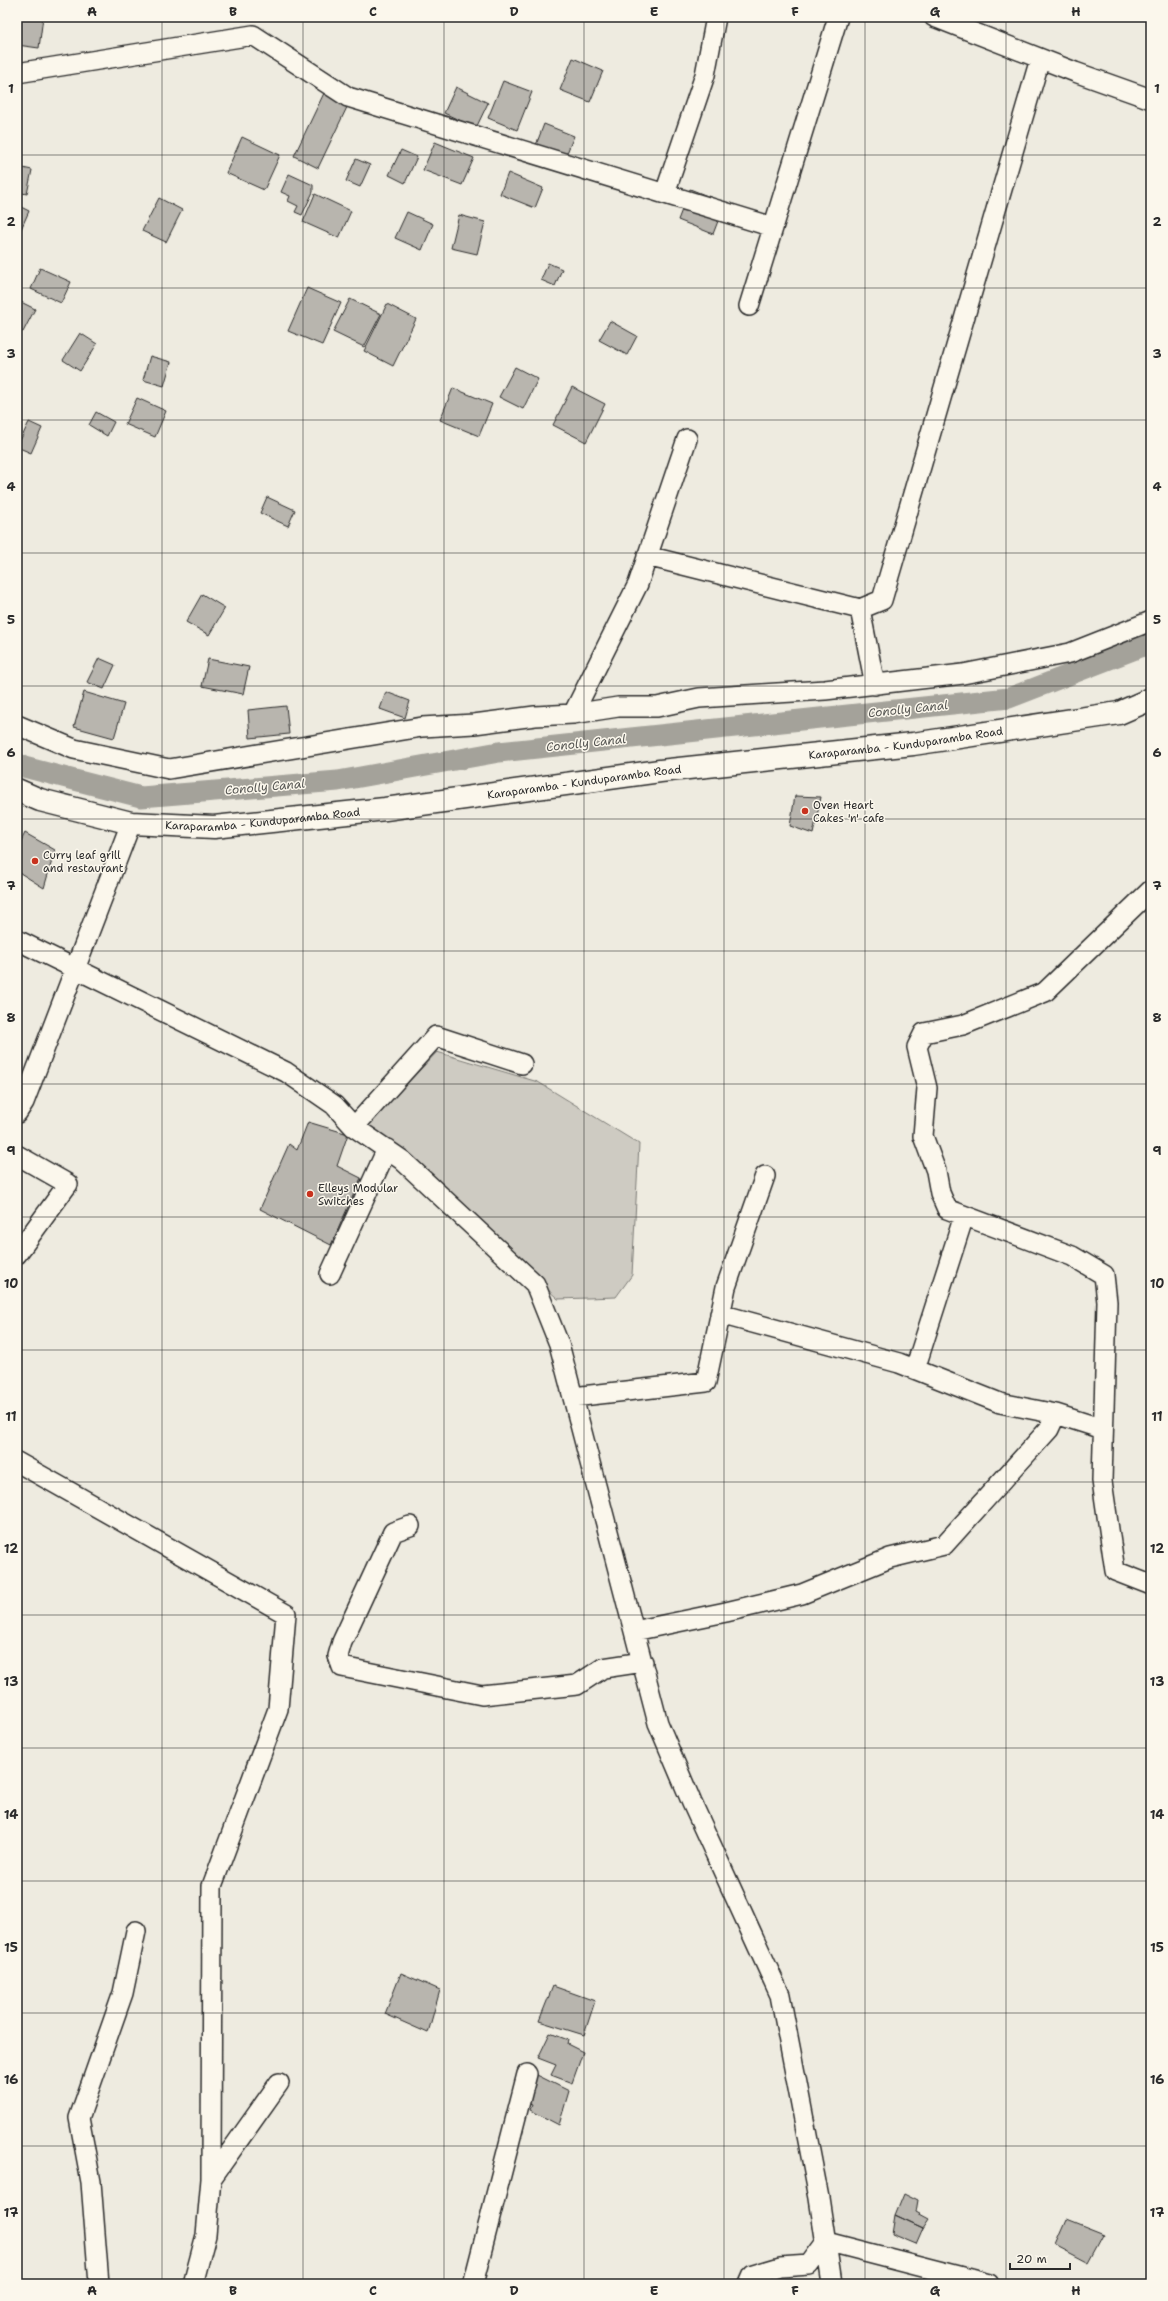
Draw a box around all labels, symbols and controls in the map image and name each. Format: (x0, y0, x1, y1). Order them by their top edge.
text: A (87, 3, 97, 20)
text: B (229, 3, 237, 20)
text: C (369, 3, 377, 20)
text: D (509, 3, 519, 20)
text: E (650, 3, 659, 20)
text: F (791, 3, 799, 20)
text: G (930, 3, 941, 20)
text: H (1071, 3, 1081, 20)
text: 1 (8, 80, 14, 97)
text: 1 (1154, 80, 1160, 97)
text: 2 (6, 213, 16, 230)
text: 2 (1152, 213, 1162, 230)
text: 3 (6, 345, 16, 362)
text: 3 (1152, 345, 1162, 362)
text: 4 (6, 478, 16, 495)
text: 4 (1152, 478, 1162, 495)
text: 5 (7, 611, 15, 628)
text: 5 (1153, 611, 1161, 628)
water label: Conolly Canal (867, 697, 949, 721)
street label: Karaparamba - Kunduparamba Road (808, 723, 1004, 763)
water label: Conolly Canal (545, 731, 627, 755)
text: 6 (6, 744, 16, 761)
text: 6 (1152, 744, 1162, 761)
street label: Karaparamba - Kunduparamba Road (486, 761, 682, 802)
water label: Conolly Canal (224, 776, 306, 798)
place label: Oven Heart Cakes 'n' cafe (813, 798, 885, 826)
street label: Karaparamba - Kunduparamba Road (165, 804, 361, 835)
marker: Oven Heart Cakes 'n' cafe (800, 806, 810, 816)
place label: Curry leaf grill and restaurant (43, 848, 124, 876)
marker: Curry leaf grill and restaurant (30, 856, 40, 866)
text: 7 (6, 877, 16, 894)
text: 7 (1152, 877, 1162, 894)
text: 8 (6, 1009, 16, 1026)
text: 8 (1152, 1009, 1162, 1026)
text: 9 (6, 1142, 16, 1159)
text: 9 (1152, 1142, 1162, 1159)
place label: Elleys Modular Switches (318, 1181, 398, 1209)
marker: Elleys Modular Switches (305, 1189, 315, 1199)
text: 10 (4, 1275, 18, 1292)
text: 10 (1150, 1275, 1164, 1292)
text: 11 (5, 1408, 17, 1425)
text: 11 (1151, 1408, 1163, 1425)
text: 12 (4, 1540, 18, 1557)
text: 12 (1150, 1540, 1164, 1557)
text: 13 (4, 1673, 18, 1690)
text: 13 (1150, 1673, 1164, 1690)
text: 14 (4, 1806, 18, 1823)
text: 14 (1150, 1806, 1164, 1823)
text: 15 (4, 1939, 18, 1956)
text: 15 (1150, 1939, 1164, 1956)
text: 16 (4, 2071, 18, 2088)
text: 16 (1150, 2071, 1164, 2088)
text: 17 (4, 2204, 18, 2221)
text: 17 (1150, 2204, 1164, 2221)
scale bar (1010, 2245, 1070, 2271)
text: 20 m (1016, 2251, 1047, 2267)
text: A (87, 2282, 97, 2299)
text: B (229, 2282, 237, 2299)
text: C (369, 2282, 377, 2299)
text: D (509, 2282, 519, 2299)
text: E (650, 2282, 659, 2299)
text: F (791, 2282, 799, 2299)
text: G (930, 2282, 941, 2299)
text: H (1071, 2282, 1081, 2299)

